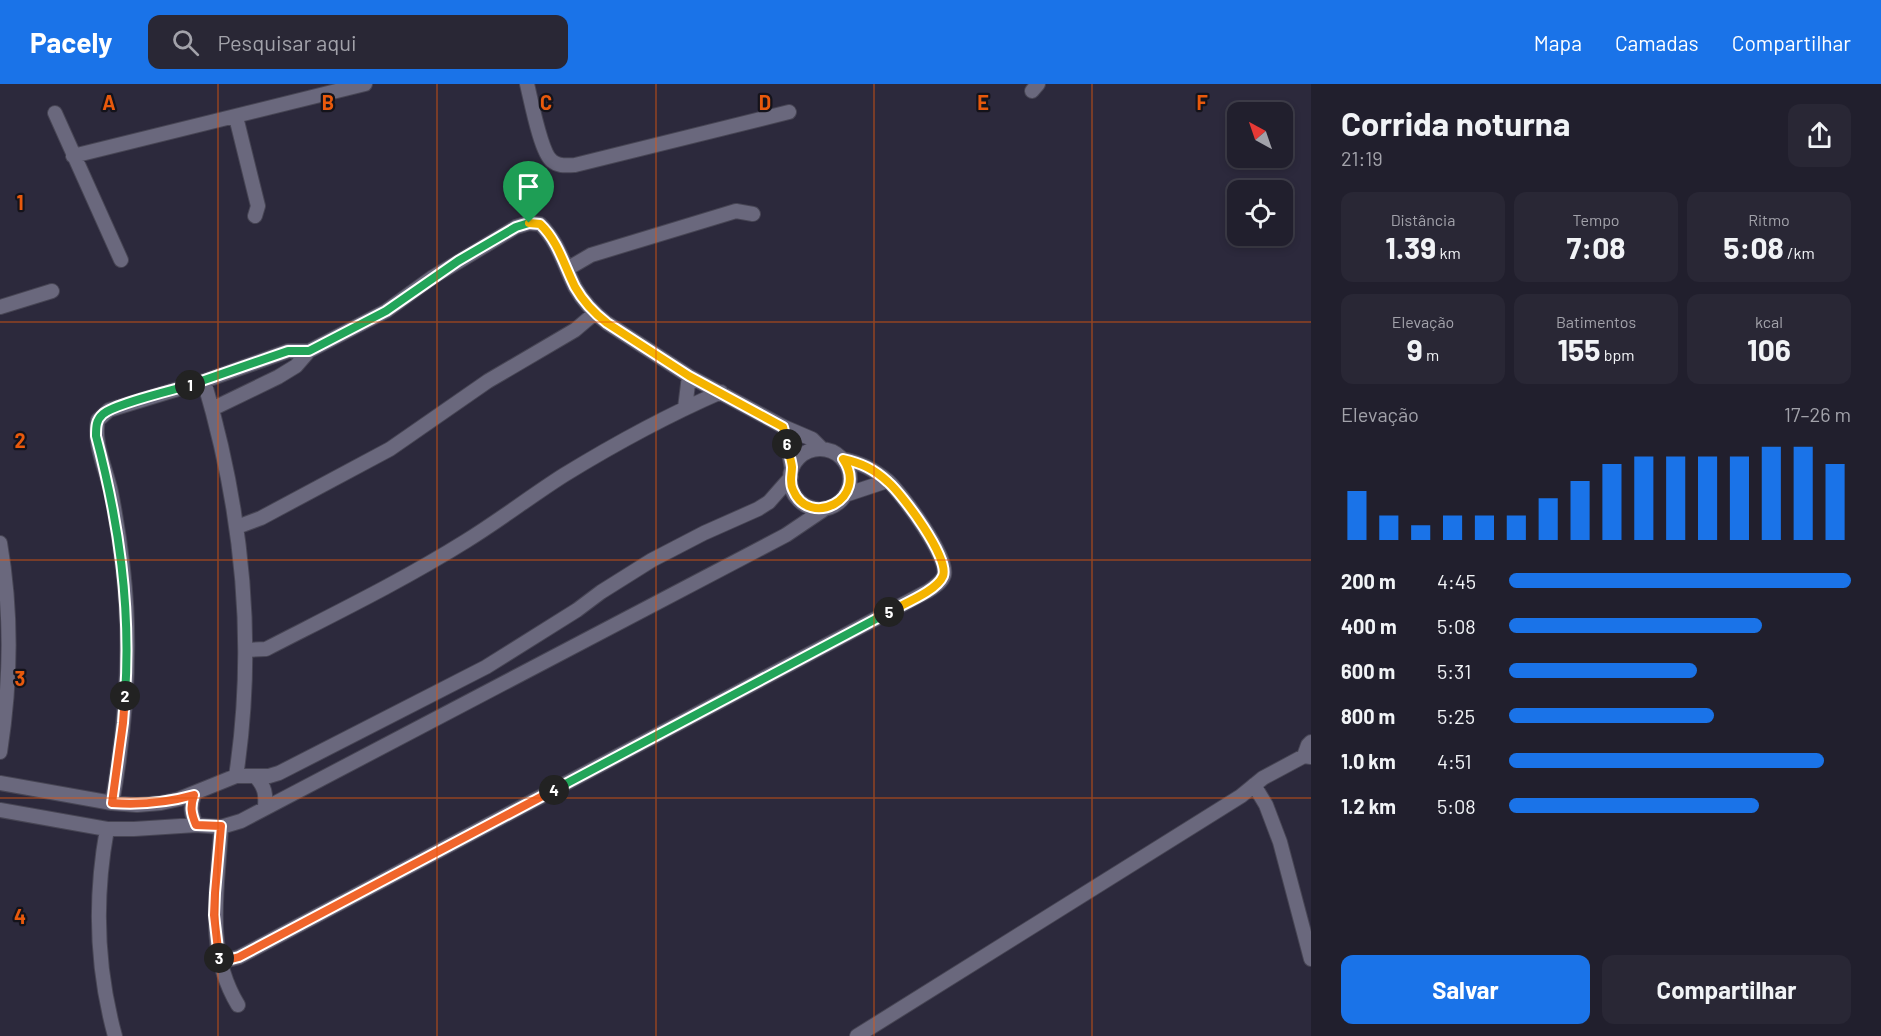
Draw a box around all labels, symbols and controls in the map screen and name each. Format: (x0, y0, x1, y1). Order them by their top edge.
search box (148, 15, 568, 69)
text: Pacely (30, 25, 112, 59)
icon: search (169, 26, 202, 59)
text: Pesquisar aqui (217, 29, 357, 55)
text: Mapa (1534, 30, 1582, 55)
text: Camadas (1615, 30, 1699, 55)
text: Compartilhar (1732, 30, 1851, 55)
text: A (102, 90, 116, 114)
text: B (322, 90, 334, 114)
text: C (540, 90, 552, 114)
text: D (759, 90, 771, 114)
text: E (977, 90, 989, 114)
text: F (1196, 90, 1208, 114)
north arrow (1227, 102, 1293, 168)
map controls (1227, 102, 1293, 246)
text: Corrida noturna (1341, 103, 1570, 143)
button: share (1788, 104, 1851, 167)
text: 21:19 (1341, 146, 1383, 170)
pin (503, 161, 554, 223)
icon: arrive (512, 170, 545, 203)
button: locate (1227, 180, 1293, 246)
text: 1 (16, 190, 24, 214)
text: Distância (1391, 210, 1455, 229)
text: Tempo (1572, 210, 1620, 229)
text: Ritmo (1748, 210, 1790, 229)
text: 1.39 (1385, 229, 1436, 265)
text: 7:08 (1566, 229, 1626, 265)
text: 5:08 (1723, 229, 1784, 265)
text: km (1436, 243, 1461, 262)
text: /km (1784, 243, 1815, 262)
text: Elevação (1392, 312, 1454, 331)
text: Batimentos (1556, 312, 1636, 331)
text: kcal (1755, 312, 1783, 331)
text: 9 (1407, 331, 1423, 367)
text: 155 (1558, 331, 1600, 367)
text: 106 (1747, 331, 1791, 367)
text: m (1423, 345, 1439, 364)
text: bpm (1600, 345, 1634, 364)
pin: 1 (175, 370, 205, 400)
text: 1 (187, 375, 193, 394)
text: Elevação (1341, 402, 1419, 426)
text: 17–26 m (1784, 402, 1851, 426)
text: 2 (14, 428, 26, 452)
pin: 6 (772, 429, 802, 459)
text: 6 (783, 434, 791, 453)
text: 200 m (1341, 569, 1396, 593)
text: 4:45 (1437, 569, 1476, 593)
pin: 5 (874, 597, 904, 627)
text: 5 (885, 602, 893, 621)
text: 400 m (1341, 614, 1397, 638)
text: 5:08 (1437, 614, 1476, 638)
text: 600 m (1341, 659, 1395, 683)
text: 5:31 (1437, 659, 1471, 683)
text: 3 (15, 666, 25, 690)
pin: 2 (110, 681, 140, 711)
text: 2 (121, 686, 129, 705)
text: 800 m (1341, 704, 1395, 728)
text: 5:25 (1437, 704, 1475, 728)
text: 1.0 km (1341, 749, 1396, 773)
text: 4:51 (1437, 749, 1472, 773)
pin: 4 (539, 775, 569, 805)
text: 4 (549, 780, 559, 799)
text: 1.2 km (1341, 794, 1396, 818)
text: 5:08 (1437, 794, 1476, 818)
text: 4 (14, 904, 26, 928)
pin: 3 (204, 943, 234, 973)
text: 3 (215, 948, 223, 967)
button: Salvar (1341, 955, 1590, 1024)
button: Compartilhar (1602, 955, 1851, 1024)

